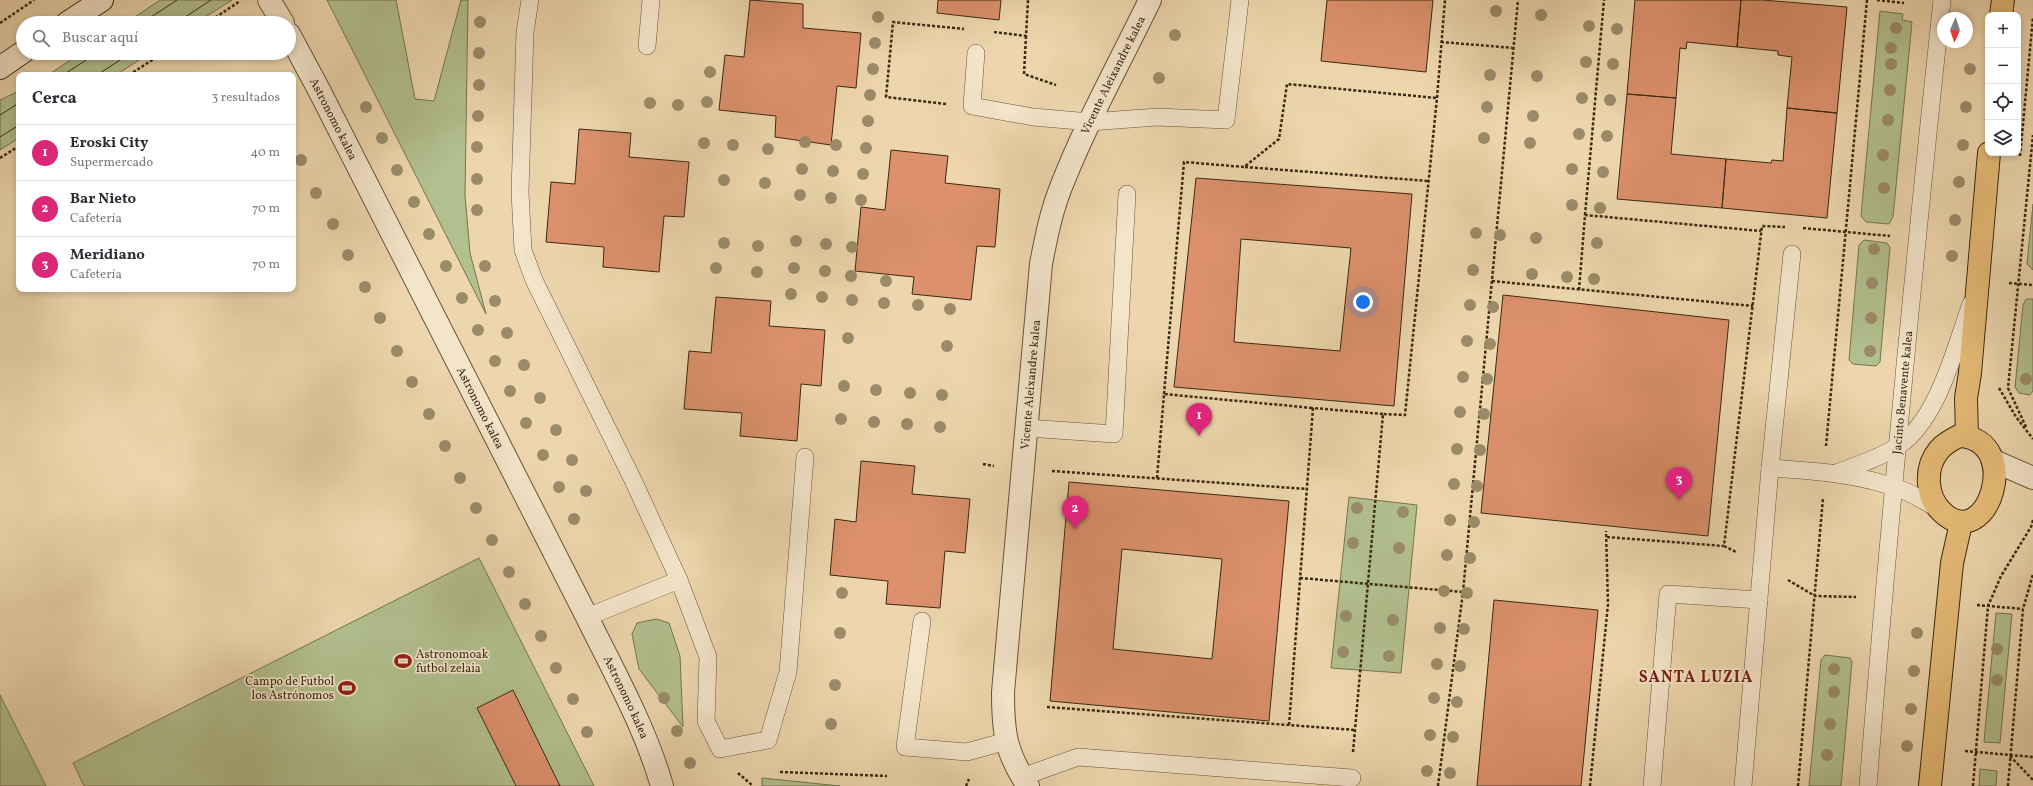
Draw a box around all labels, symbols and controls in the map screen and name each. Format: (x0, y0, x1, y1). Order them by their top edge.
north arrow (1937, 12, 1973, 48)
map controls (1985, 12, 2021, 156)
button: + (1985, 12, 2021, 48)
street label: Vicente Aleixandre kalea (1078, 14, 1150, 137)
search box (16, 16, 296, 60)
icon: search (30, 27, 52, 49)
text: Buscar aquí (62, 28, 138, 49)
button: − (1985, 48, 2021, 84)
street label: Astronomo kalea (305, 76, 360, 163)
button: locate (1985, 84, 2021, 120)
text: Cerca (32, 87, 77, 110)
text: 3 resultados (211, 89, 280, 107)
button: layers (1985, 120, 2021, 156)
text: Eroski City (70, 133, 148, 154)
text: 1 (42, 144, 48, 162)
text: 40 m (251, 144, 280, 162)
text: Supermercado (70, 154, 153, 172)
text: Bar Nieto (70, 189, 136, 210)
text: 2 (42, 200, 48, 218)
text: 70 m (252, 200, 280, 218)
text: Cafetería (70, 210, 122, 228)
text: Meridiano (70, 245, 145, 266)
text: 3 (42, 256, 48, 274)
text: 70 m (252, 256, 280, 274)
text: Cafetería (70, 266, 122, 284)
your location (1353, 292, 1373, 312)
street label: Vicente Aleixandre kalea (1018, 319, 1045, 450)
street label: Jacinto Benavente kalea (1890, 330, 1917, 455)
street label: Astronomo kalea (452, 364, 507, 452)
pin: 1 (1186, 403, 1212, 436)
pin: 3 (1666, 467, 1692, 500)
pin: 2 (1062, 496, 1088, 529)
place label: Astronomoak futbol zelaia (416, 647, 489, 677)
sports icon: Astronomoak futbol zelaia (393, 651, 413, 671)
street label: Astronomo kalea (599, 653, 652, 741)
district label: SANTA LUZIA (1639, 667, 1753, 689)
place label: Campo de Futbol los Astrónomos (245, 674, 334, 704)
sports icon: Campo de Futbol los Astrónomos (337, 678, 357, 698)

